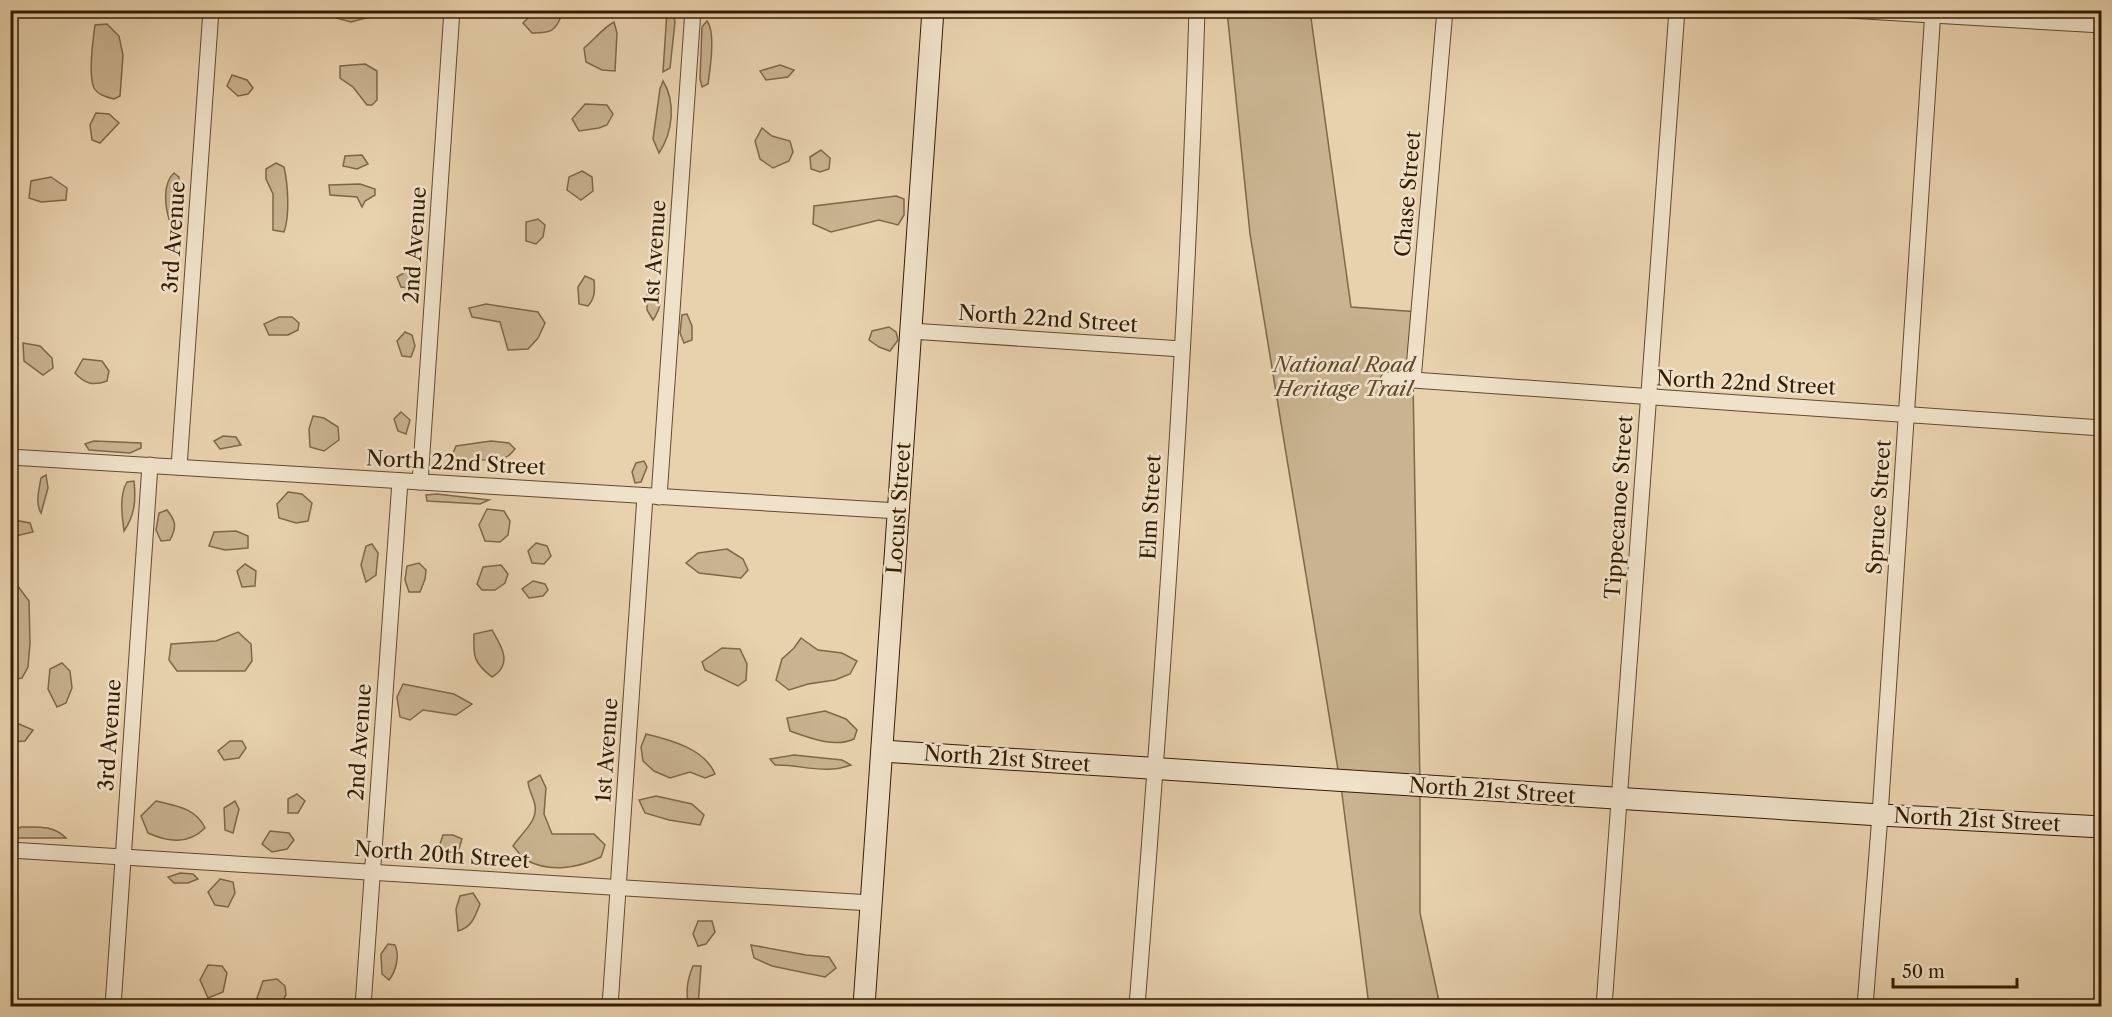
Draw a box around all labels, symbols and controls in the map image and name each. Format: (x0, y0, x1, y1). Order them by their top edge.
street label: Chase Street (1390, 129, 1426, 258)
street label: 3rd Avenue (157, 180, 190, 294)
street label: 2nd Avenue (398, 186, 431, 304)
street label: 1st Avenue (638, 199, 671, 305)
street label: North 22nd Street (957, 300, 1139, 337)
park label: National Road Heritage Trail (1271, 352, 1417, 401)
street label: North 22nd Street (1656, 365, 1837, 400)
street label: Tippecanoe Street (1600, 414, 1637, 600)
street label: Spruce Street (1861, 438, 1896, 575)
street label: Locust Street (881, 441, 916, 575)
street label: North 22nd Street (366, 445, 547, 480)
street label: Elm Street (1135, 453, 1166, 560)
street label: 3rd Avenue (93, 678, 126, 792)
street label: 2nd Avenue (343, 683, 376, 801)
street label: 1st Avenue (590, 697, 623, 803)
street label: North 21st Street (923, 740, 1092, 777)
street label: North 21st Street (1408, 772, 1577, 809)
street label: North 21st Street (1893, 803, 2062, 836)
street label: North 20th Street (353, 836, 531, 873)
scale bar (1893, 951, 2018, 989)
text: 50 m (1902, 961, 1945, 983)

